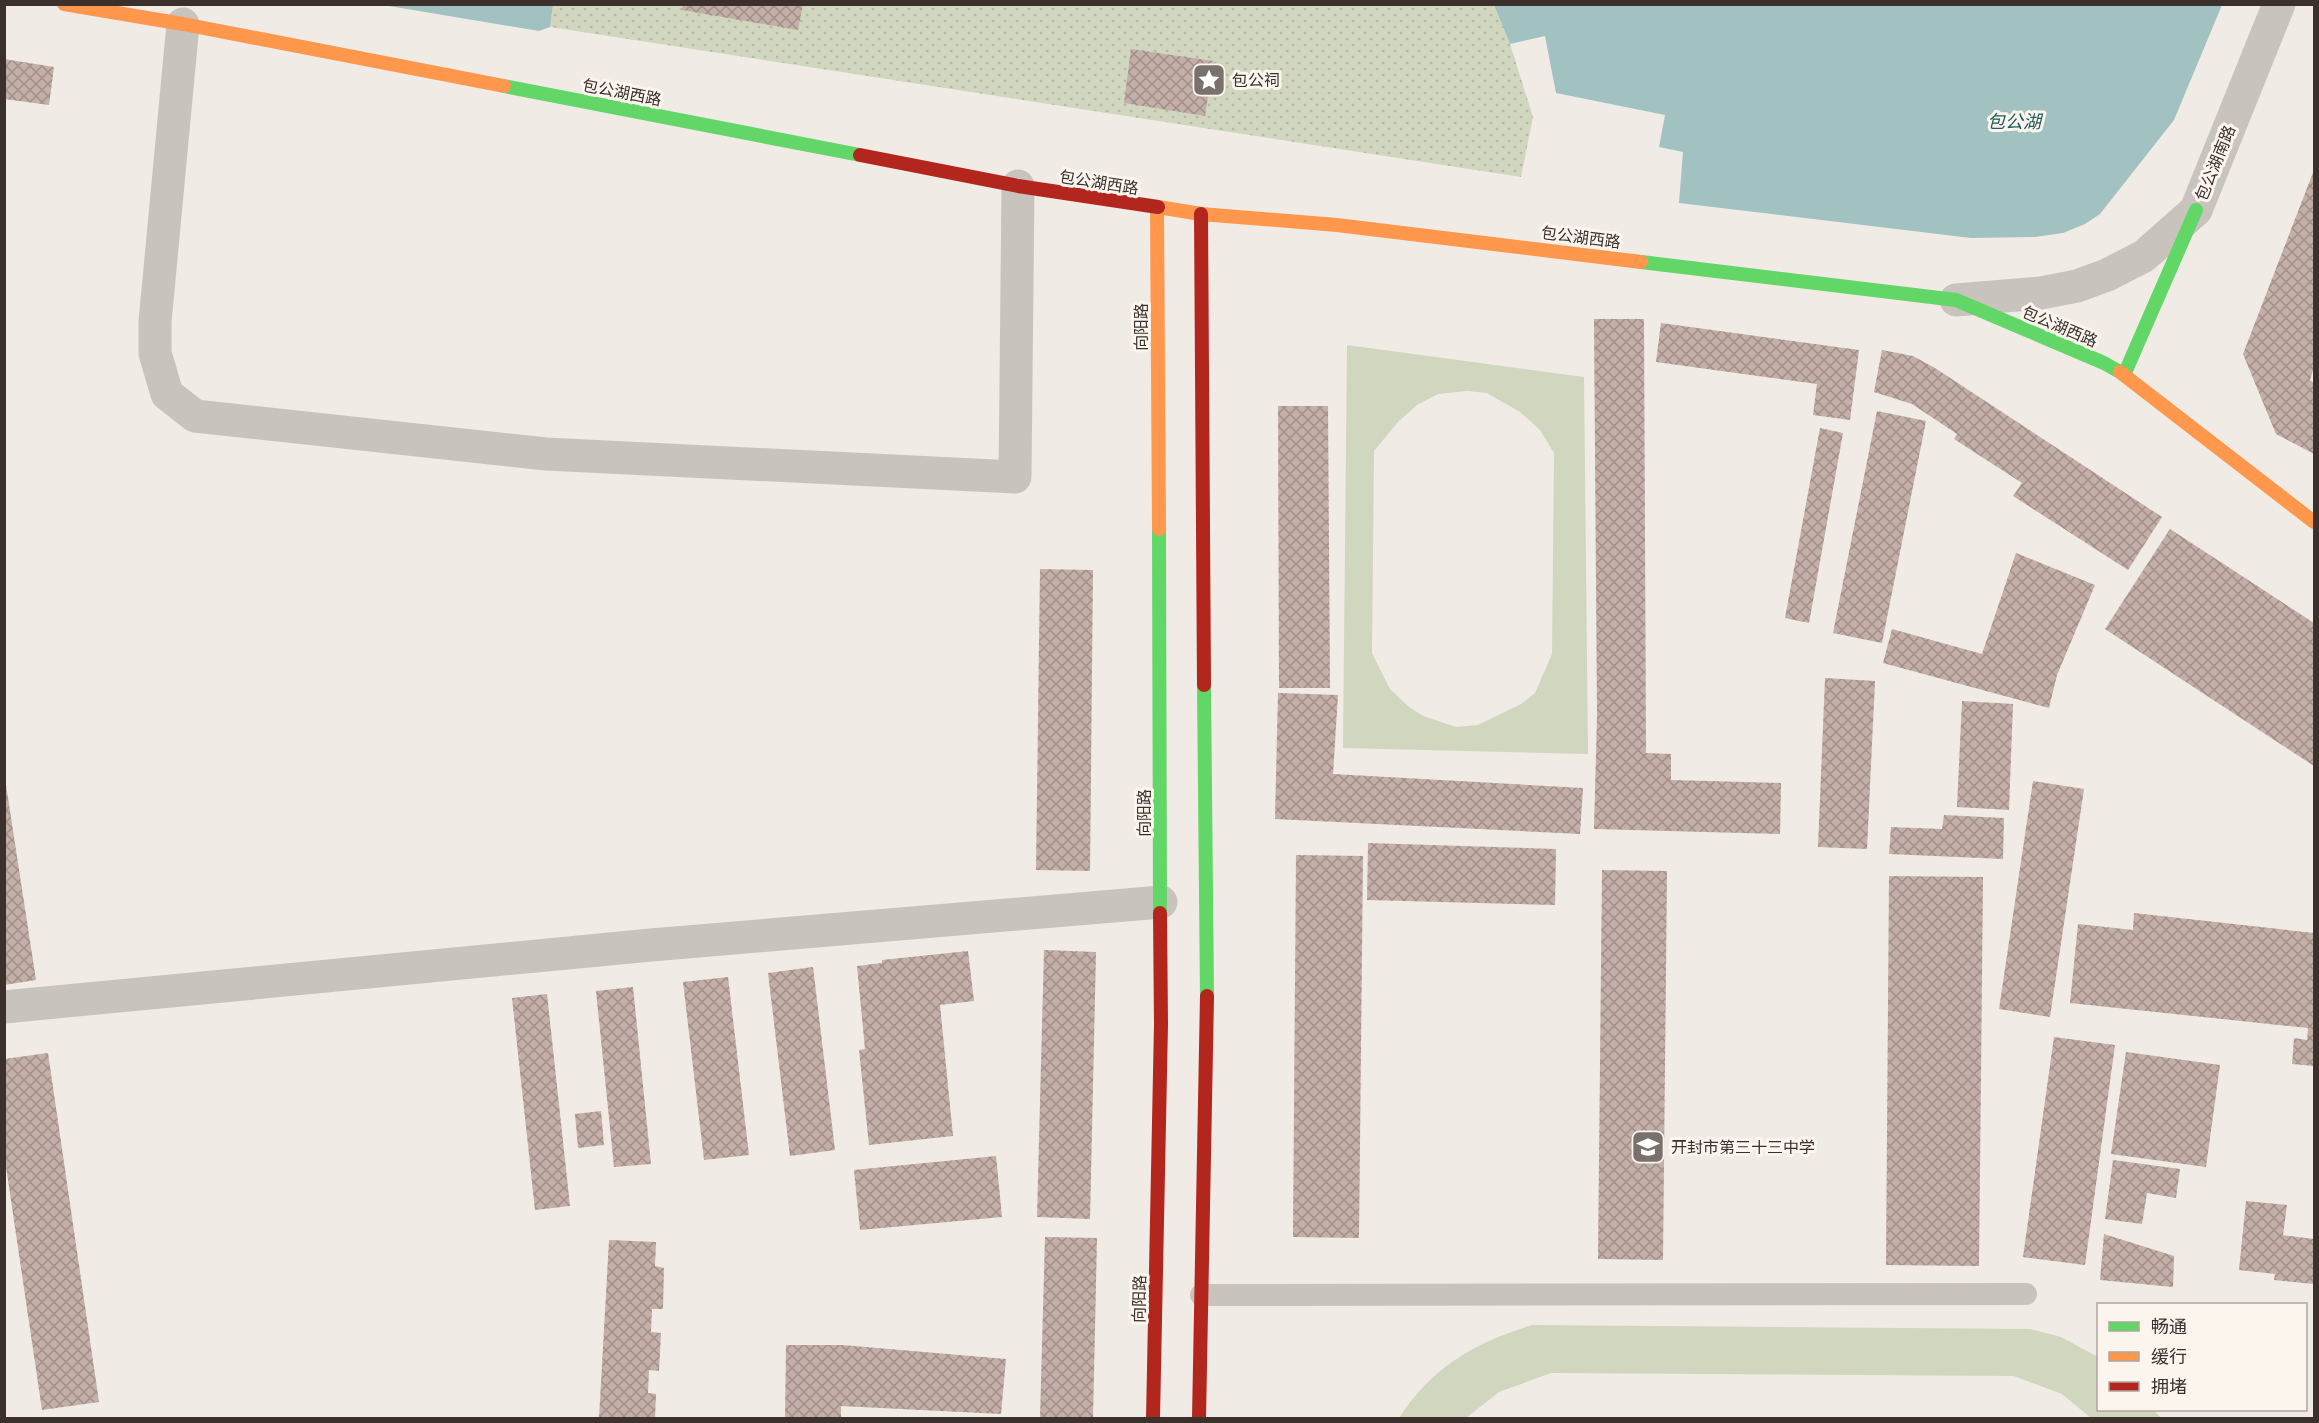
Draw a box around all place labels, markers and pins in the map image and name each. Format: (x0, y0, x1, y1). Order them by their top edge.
place icon: 包公祠 (1191, 62, 1227, 98)
place label: 包公祠 (1232, 70, 1280, 90)
school or university icon: 开封市第三十三中学 (1630, 1129, 1666, 1165)
place label: 开封市第三十三中学 (1671, 1137, 1815, 1157)

